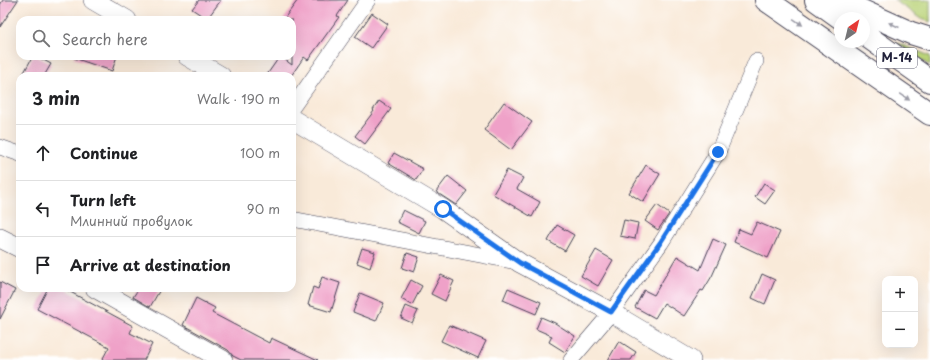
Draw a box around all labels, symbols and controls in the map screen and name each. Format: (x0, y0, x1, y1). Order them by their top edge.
north arrow (834, 12, 870, 48)
search box (16, 16, 296, 60)
one-way arrow (793, 18, 803, 26)
one-way arrow (888, 22, 899, 28)
icon: search (30, 27, 52, 49)
text: Search here (62, 27, 148, 50)
road number: М-14 (877, 48, 917, 68)
text: 3 min (32, 85, 80, 111)
text: Walk · 190 m (197, 89, 280, 108)
one-way arrow (899, 93, 910, 101)
text: Continue (70, 141, 138, 164)
icon: ahead (32, 142, 54, 164)
text: 100 m (240, 143, 280, 162)
route end (709, 143, 727, 161)
text: Turn left (70, 188, 136, 211)
icon: left (32, 198, 54, 220)
text: 90 m (247, 199, 280, 218)
route start (434, 200, 452, 218)
text: Млинний провулок (70, 211, 193, 230)
text: Arrive at destination (70, 253, 231, 276)
icon: arrive (32, 254, 54, 276)
map controls (882, 276, 918, 348)
button: + (882, 276, 918, 312)
button: − (882, 312, 918, 348)

